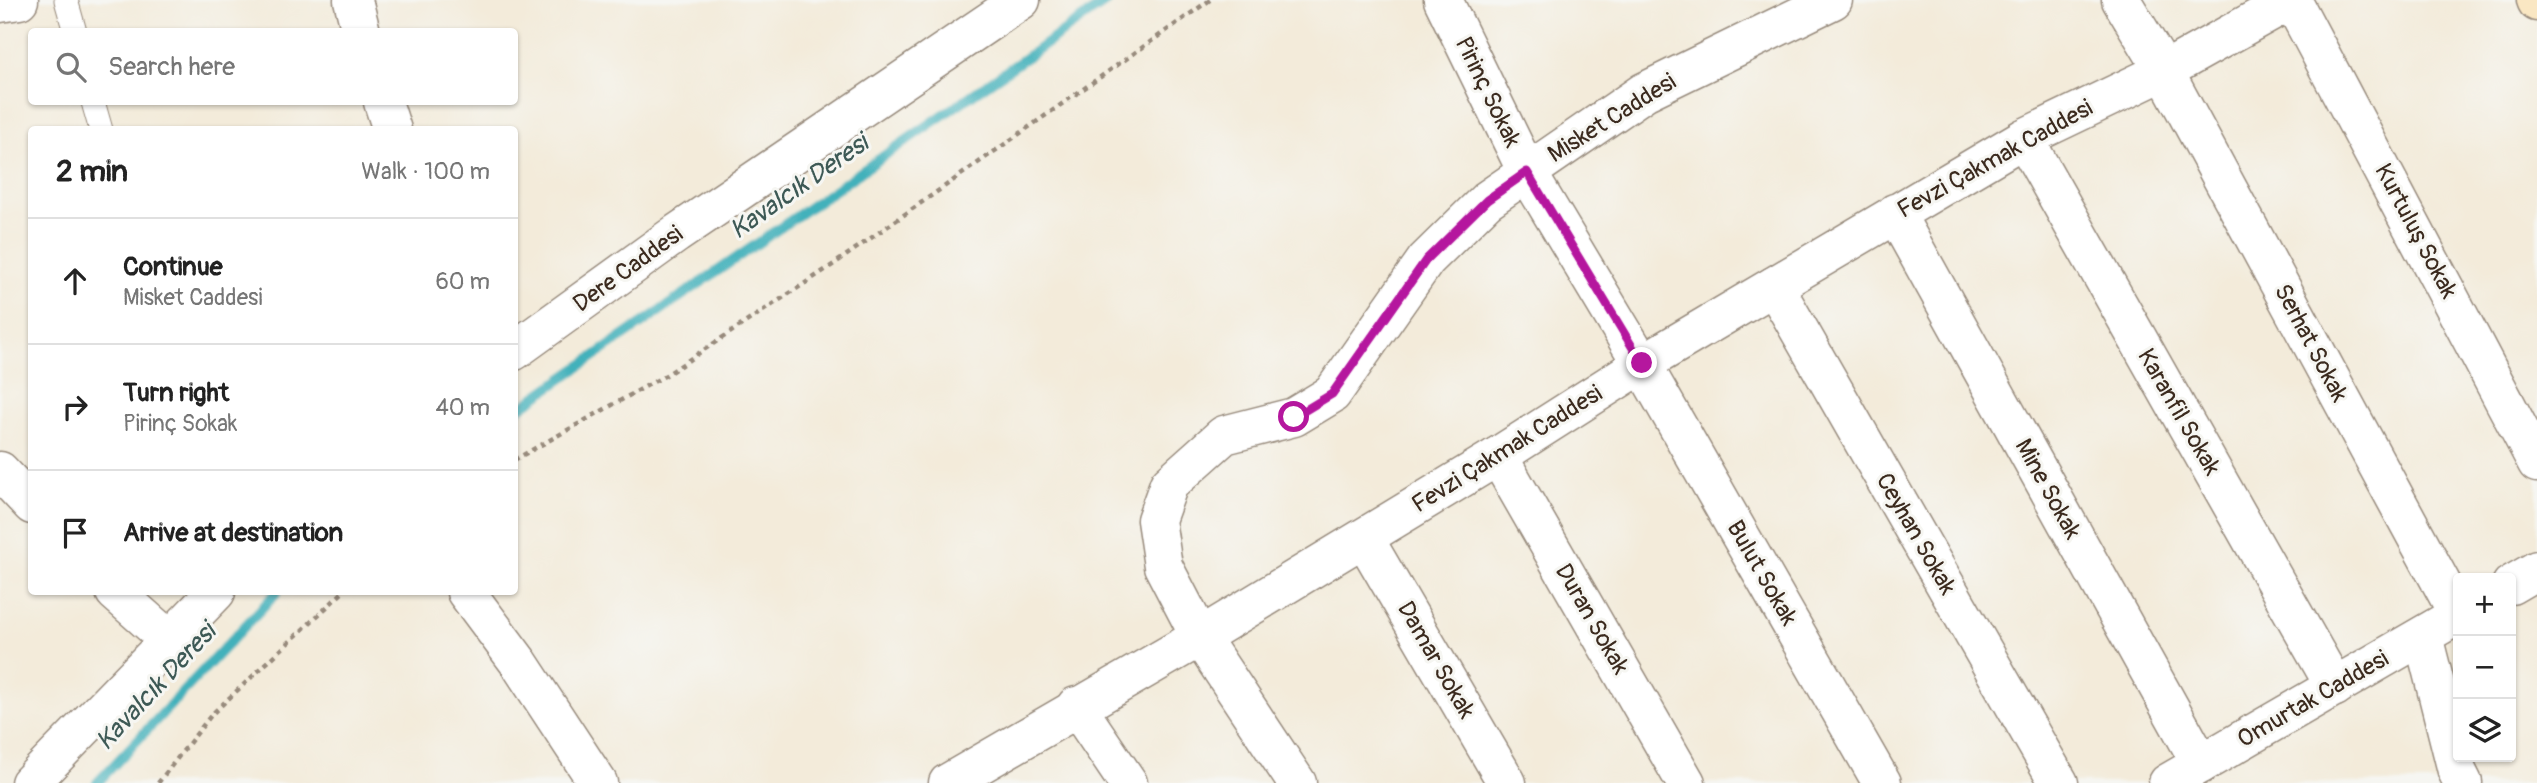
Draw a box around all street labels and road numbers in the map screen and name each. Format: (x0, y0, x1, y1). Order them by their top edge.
street label: Pirinç Sokak (1449, 32, 1527, 152)
street label: Misket Caddesi (1543, 67, 1681, 169)
street label: Fevzi Çakmak Caddesi (1892, 93, 2098, 225)
street label: Kurtuluş Sokak (2368, 159, 2464, 303)
street label: Dere Caddesi (567, 219, 689, 319)
street label: Serhat Sokak (2268, 279, 2354, 407)
street label: Karanfil Sokak (2131, 344, 2227, 480)
street label: Fevzi Çakmak Caddesi (1407, 379, 1607, 519)
street label: Mine Sokak (2009, 434, 2087, 544)
street label: Ceyhan Sokak (1870, 468, 1962, 600)
street label: Bulut Sokak (1720, 515, 1804, 631)
street label: Duran Sokak (1549, 559, 1635, 679)
street label: Damar Sokak (1391, 596, 1481, 724)
street label: Omurtak Caddesi (2232, 644, 2394, 754)

